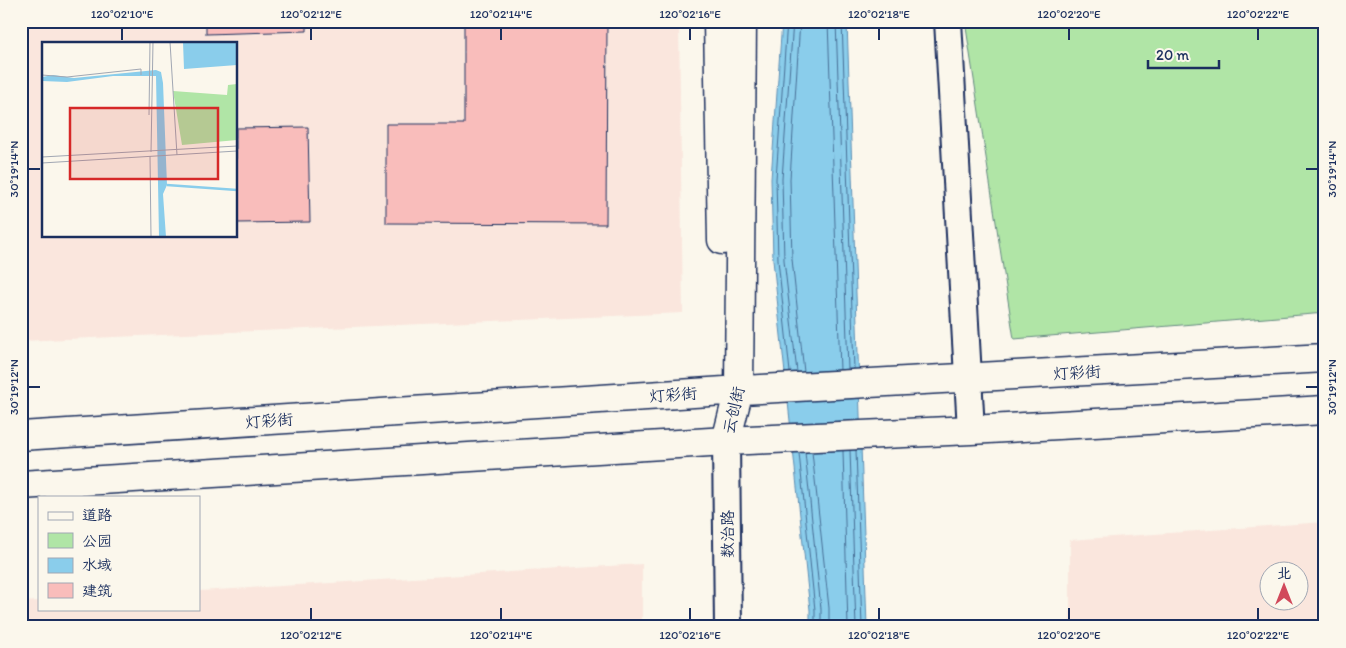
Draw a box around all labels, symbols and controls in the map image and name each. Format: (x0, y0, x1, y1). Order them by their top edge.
text: 120°02'10"E (91, 7, 154, 21)
text: 120°02'12"E (280, 7, 342, 21)
text: 120°02'14"E (470, 7, 533, 21)
text: 120°02'16"E (659, 7, 721, 21)
text: 120°02'18"E (848, 7, 910, 21)
text: 120°02'20"E (1037, 7, 1101, 21)
text: 120°02'22"E (1227, 7, 1290, 21)
scale bar (1148, 38, 1220, 70)
inset map (42, 42, 238, 238)
text: 20 m (1156, 46, 1190, 64)
text: 30°19'14"N (7, 141, 21, 197)
text: 30°19'14"N (1325, 141, 1339, 197)
text: 30°19'12"N (7, 359, 21, 415)
text: 30°19'12"N (1325, 359, 1339, 415)
street label: 灯彩街 (1053, 362, 1101, 383)
street label: 灯彩街 (648, 383, 698, 406)
street label: 云创街 (719, 385, 748, 436)
street label: 灯彩街 (244, 409, 294, 432)
legend (38, 496, 200, 610)
text: 道路 (82, 506, 112, 524)
street label: 数治路 (718, 510, 737, 558)
text: 公园 (82, 532, 112, 550)
text: 水域 (82, 556, 112, 574)
north arrow (1258, 560, 1308, 610)
text: 北 (1277, 565, 1291, 582)
text: 建筑 (82, 582, 112, 600)
text: 120°02'12"E (280, 628, 342, 642)
text: 120°02'14"E (470, 628, 533, 642)
text: 120°02'16"E (659, 628, 721, 642)
text: 120°02'18"E (848, 628, 910, 642)
text: 120°02'20"E (1037, 628, 1101, 642)
text: 120°02'22"E (1227, 628, 1290, 642)

